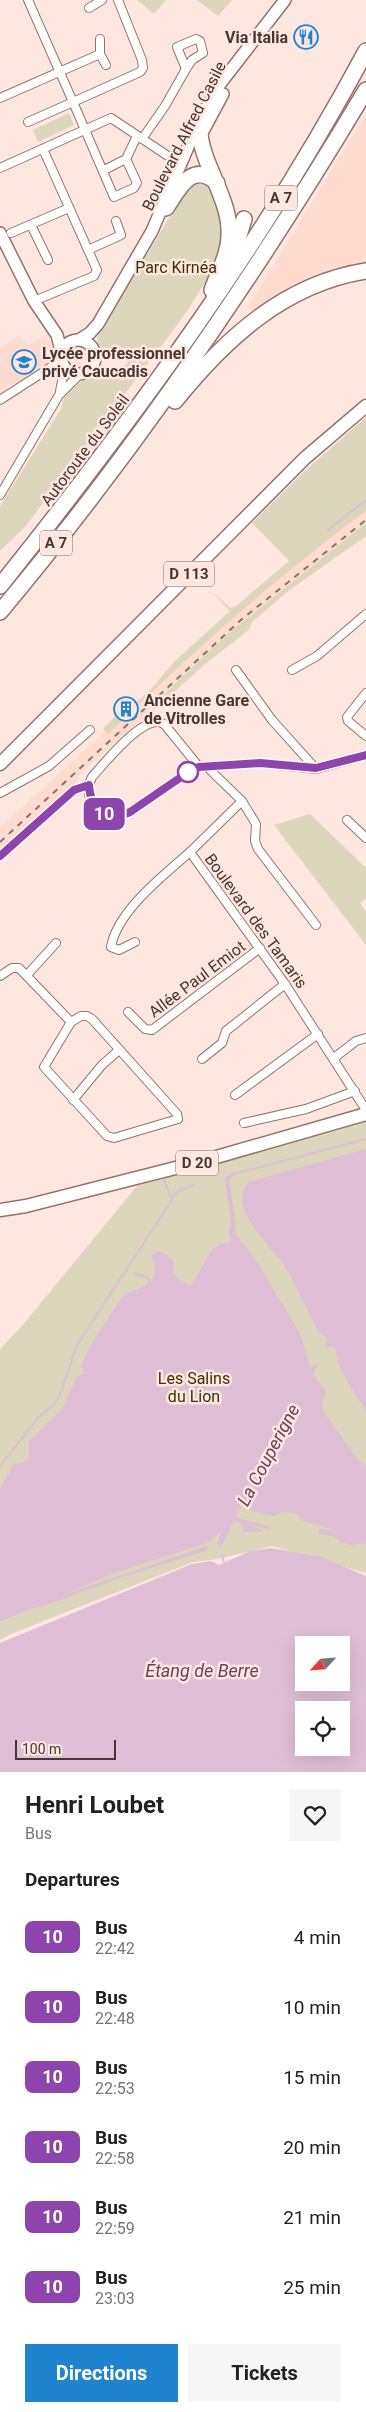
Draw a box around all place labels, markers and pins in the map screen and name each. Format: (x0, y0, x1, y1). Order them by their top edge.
restaurant icon: Via Italia (293, 24, 319, 50)
place label: Via Italia (225, 28, 288, 47)
place label: Lycée professionnel privé Caucadis (42, 344, 186, 381)
school or university icon: Lycée professionnel privé Caucadis (11, 349, 37, 375)
place label: Ancienne Gare de Vitrolles (144, 691, 249, 728)
building icon: Ancienne Gare de Vitrolles (113, 696, 139, 722)
unlabelled marker (177, 761, 199, 783)

